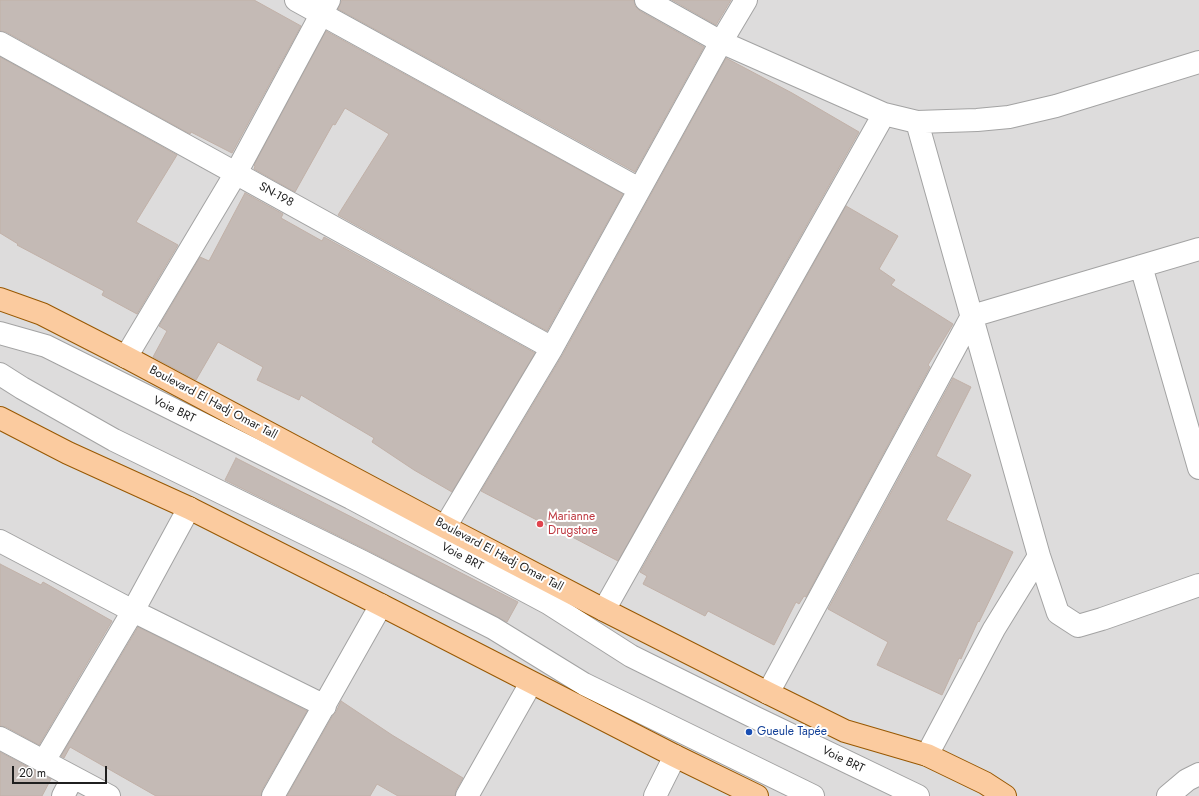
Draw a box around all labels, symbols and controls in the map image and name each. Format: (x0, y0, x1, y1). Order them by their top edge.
street label: SN-198 (256, 180, 296, 210)
street label: Boulevard El Hadj Omar Tall (147, 363, 279, 443)
street label: Voie BRT (150, 394, 198, 426)
place label: Marianne Drugstore (548, 510, 598, 538)
street label: Boulevard El Hadj Omar Tall (433, 515, 565, 595)
marker: Marianne Drugstore (535, 519, 545, 529)
street label: Voie BRT (439, 540, 485, 574)
place label: Gueule Tapée (757, 725, 827, 739)
marker: Gueule Tapée (744, 727, 754, 737)
street label: Voie BRT (819, 744, 867, 776)
scale bar (14, 758, 109, 784)
text: 20 m (19, 764, 46, 782)

